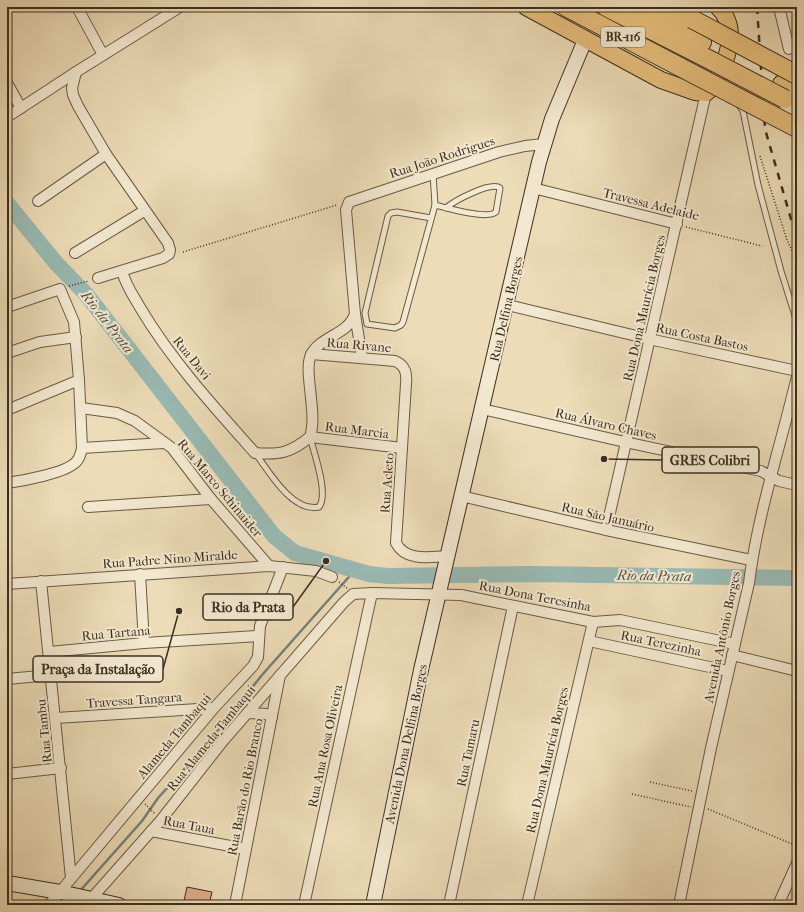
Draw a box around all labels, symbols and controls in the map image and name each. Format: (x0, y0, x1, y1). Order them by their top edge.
road number: BR-116 (601, 27, 645, 47)
street label: Rua João Rodrigues (387, 133, 497, 181)
street label: Travessa Adelaide (601, 185, 701, 223)
street label: Rua Dona Maurícia Borges (620, 233, 668, 383)
street label: Rua Delfina Borges (487, 255, 525, 363)
water label: Rio da Prata (77, 287, 137, 357)
street label: Rua Costa Bastos (654, 320, 750, 354)
street label: Rua Davi (170, 333, 214, 383)
street label: Rua Rivane (326, 335, 392, 355)
street label: Rua Álvaro Chaves (554, 405, 658, 443)
street label: Rua Marcia (324, 419, 391, 441)
street label: Rua Marco Schinaider (174, 436, 266, 541)
callout: GRES Colibri (662, 447, 759, 473)
street label: Rua Acleto (377, 452, 397, 514)
text: GRES Colibri (670, 452, 751, 469)
street label: Rua Sāo Januário (560, 499, 656, 535)
street label: Rua Padre Nino Miralde (102, 547, 239, 571)
water label: Rio da Prata (616, 567, 691, 585)
street label: Avenida Antônio Borges (700, 570, 743, 705)
street label: Rua Dona Teresinha (478, 578, 593, 614)
callout: Rio da Prata (203, 594, 293, 620)
text: Rio da Prata (211, 599, 285, 616)
street label: Rua Tartana (81, 622, 152, 643)
street label: Rua Terezinha (619, 627, 704, 659)
callout: Praça da Instalação (33, 656, 163, 682)
text: Praça da Instalação (41, 661, 155, 679)
street label: Avenida Dona Delfina Borges (382, 663, 430, 826)
street label: Rua Alameda Tambaqui (164, 682, 258, 794)
street label: Rua Ana Rosa Oliveira (305, 682, 346, 809)
street label: Rua Dona Maurícia Borges (523, 685, 571, 835)
street label: Travessa Tangara (86, 689, 183, 711)
street label: Alameda Tambaqui (133, 690, 214, 782)
street label: Rua Tambu (33, 698, 55, 764)
street label: Rua Barão do Rio Branco (224, 717, 266, 857)
street label: Rua Tamaru (454, 717, 483, 788)
street label: Rua Taua (162, 813, 217, 838)

